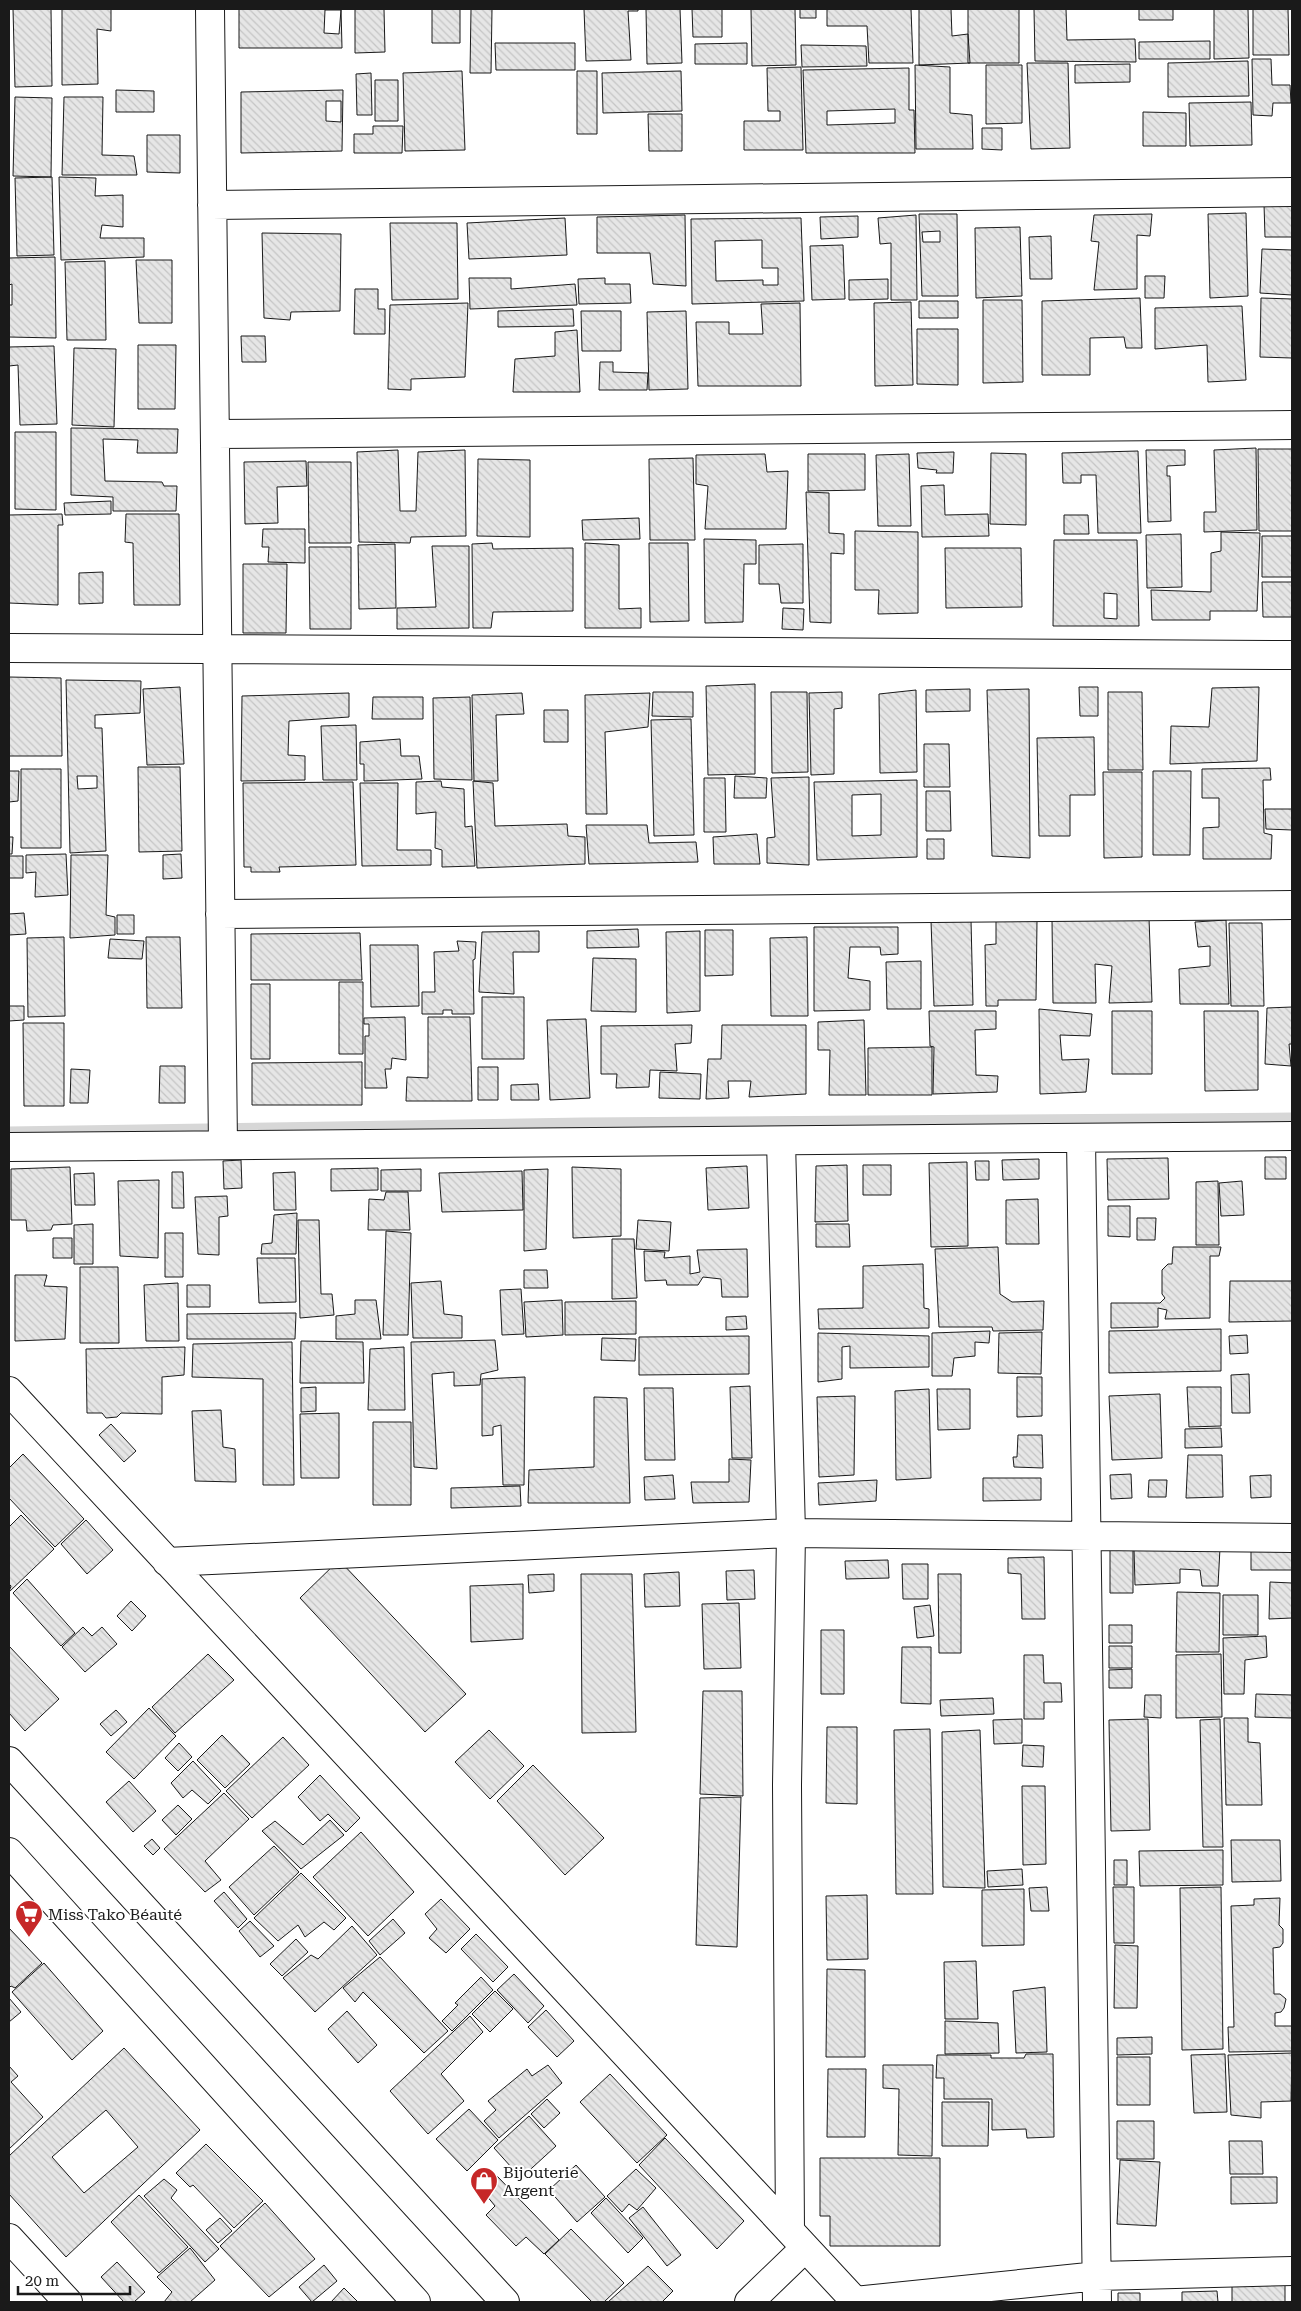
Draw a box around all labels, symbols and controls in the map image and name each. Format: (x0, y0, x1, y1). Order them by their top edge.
supermarket icon: Miss Tako Béauté (14, 1899, 44, 1938)
place label: Miss Tako Béauté (48, 1905, 182, 1924)
place label: Bijouterie Argent (503, 2163, 579, 2200)
shop icon: Bijouterie Argent (469, 2166, 499, 2205)
scale bar (18, 2264, 130, 2296)
text: 20 m (25, 2272, 60, 2290)

